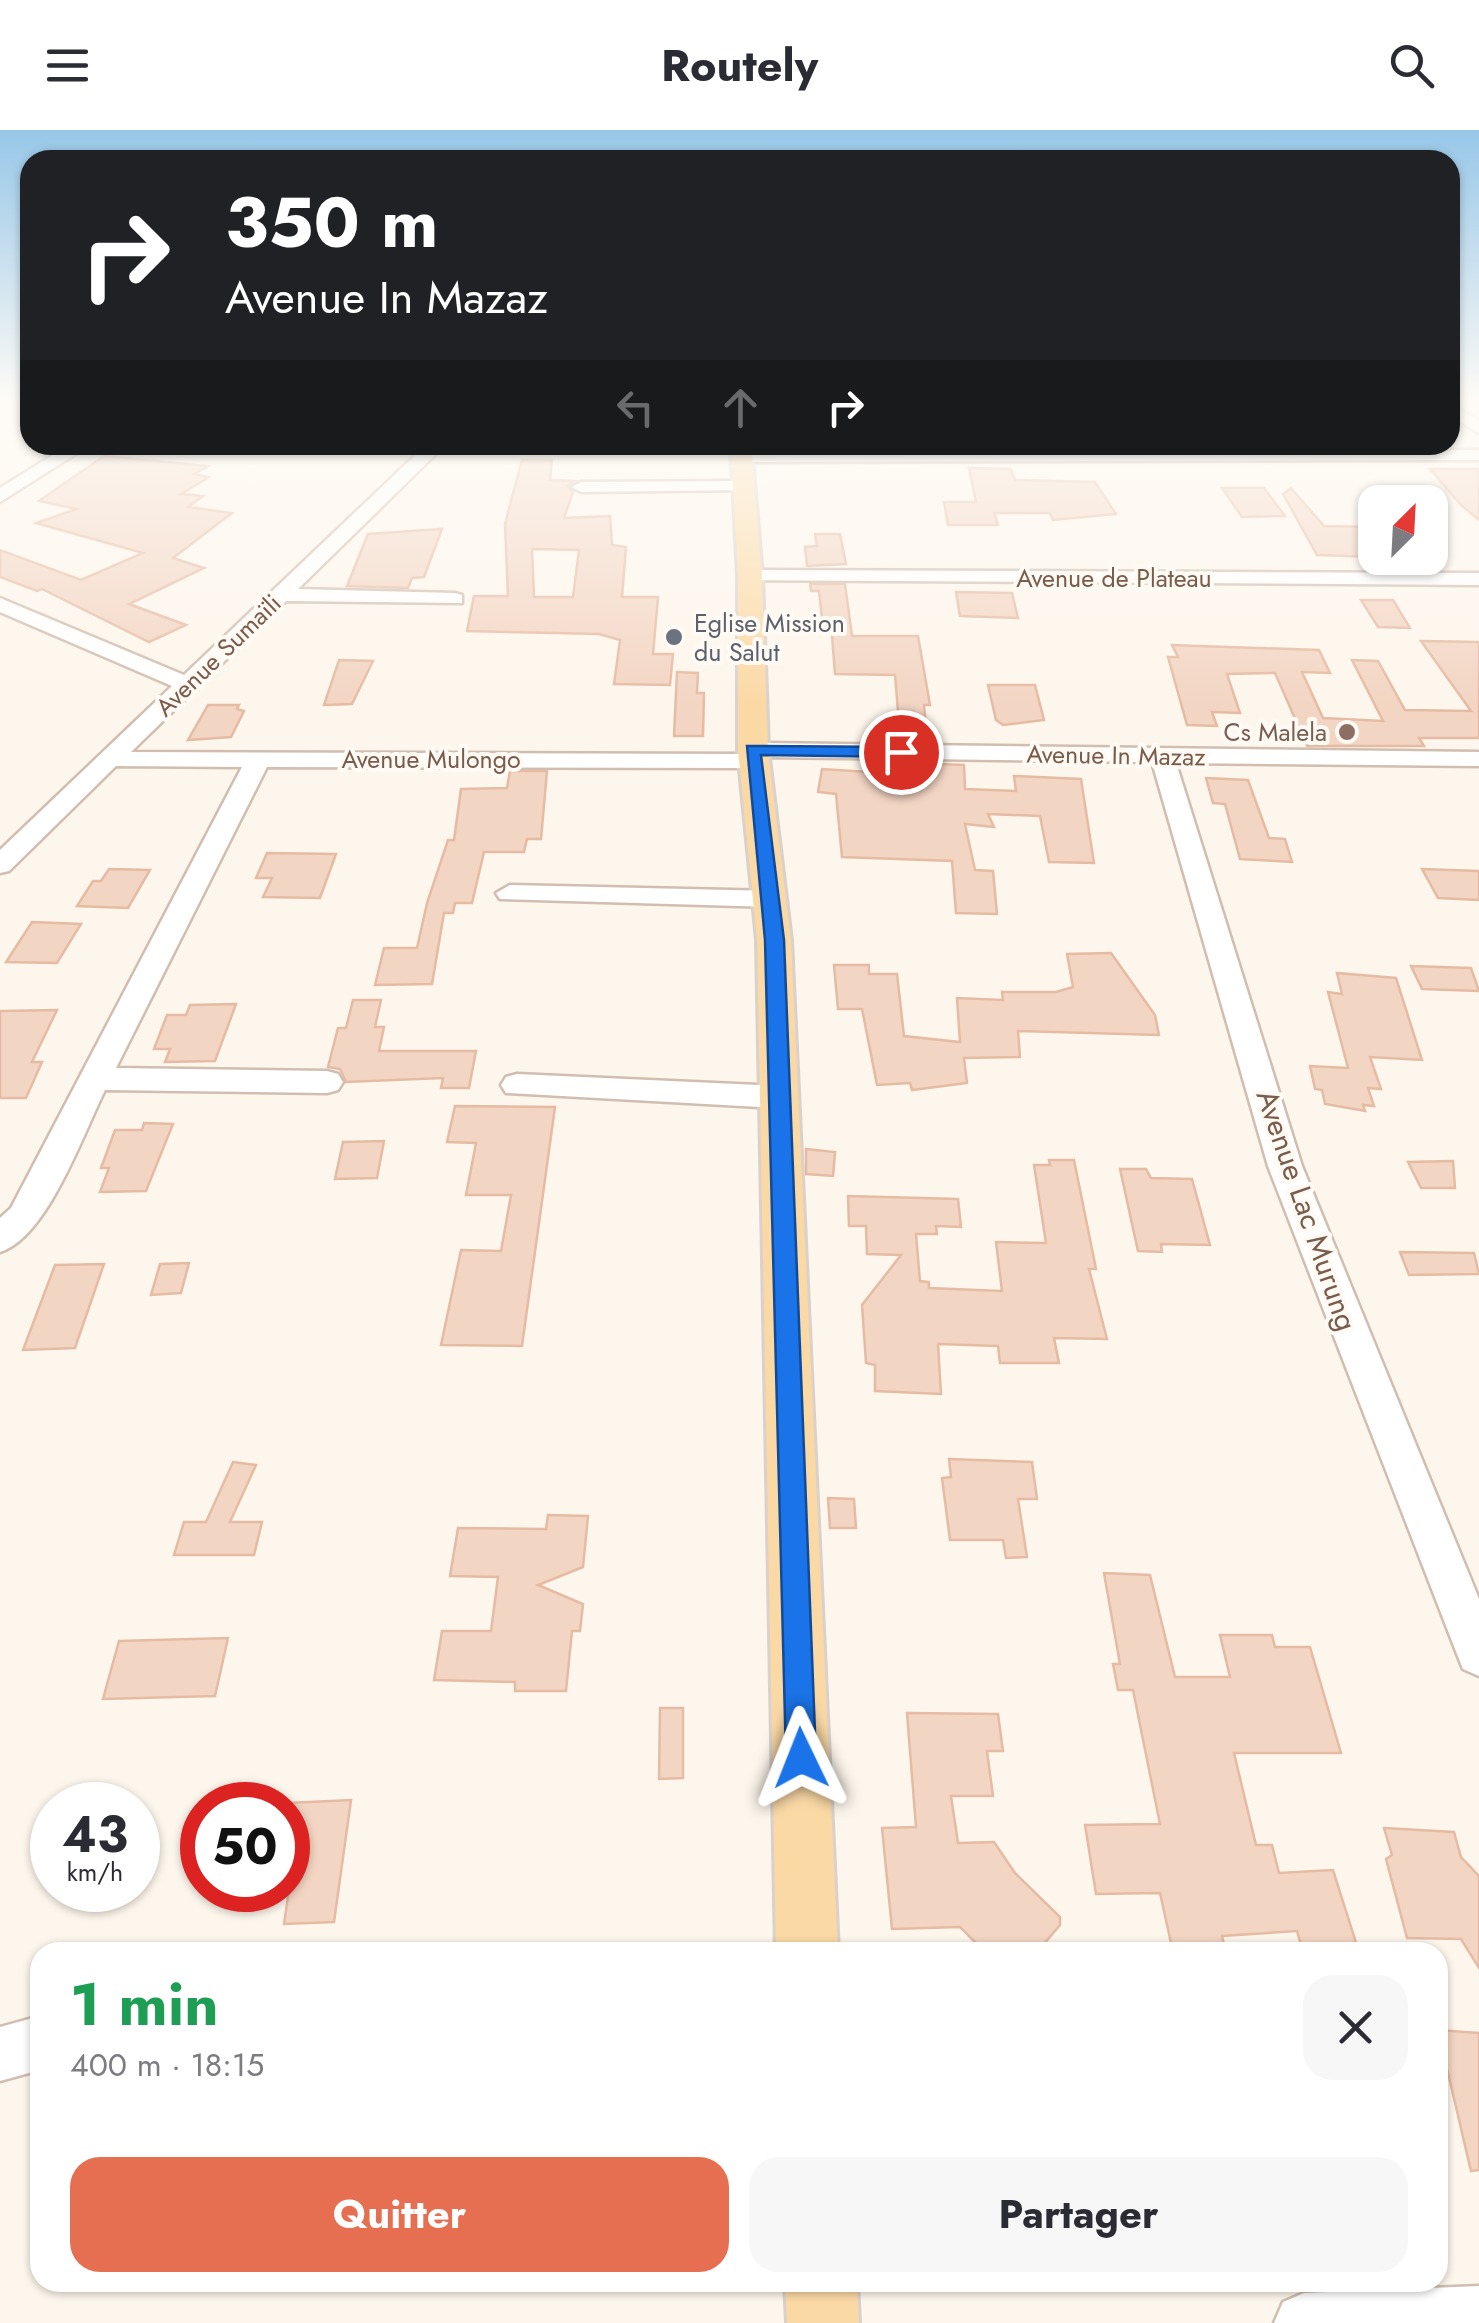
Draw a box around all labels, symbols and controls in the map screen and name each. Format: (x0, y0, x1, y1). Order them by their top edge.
text: Routely (661, 33, 818, 98)
icon: menu (40, 38, 95, 93)
icon: search (1384, 38, 1439, 93)
text: 350 m (225, 172, 438, 273)
icon: right (60, 190, 190, 320)
text: Avenue In Mazaz (225, 265, 548, 330)
icon: left (608, 380, 663, 435)
icon: ahead (713, 380, 768, 435)
icon: right (818, 380, 873, 435)
north arrow (1358, 485, 1448, 575)
map controls (1358, 485, 1448, 575)
street label: Avenue de Plateau (1016, 560, 1212, 596)
street label: Avenue Sumaïli (147, 586, 289, 724)
place label: Eglise Mission du Salut (694, 605, 845, 670)
marker: Eglise Mission du Salut (663, 626, 685, 648)
pin (859, 710, 944, 795)
place label: Cs Malela (1224, 714, 1327, 750)
marker: Cs Malela (1336, 721, 1358, 743)
icon: arrive (874, 725, 929, 780)
street label: Avenue In Mazaz (1026, 735, 1207, 775)
street label: Avenue Mulongo (341, 741, 521, 777)
street label: Avenue Lac Murung (1246, 1084, 1368, 1336)
position arrow (749, 1706, 853, 1810)
speed limit sign: 50 (180, 1782, 310, 1912)
text: 43 (62, 1798, 128, 1871)
text: km/h (67, 1854, 123, 1890)
text: 1 min (70, 1961, 219, 2048)
button: close (1303, 1975, 1408, 2080)
text: 400 m · 18:15 (70, 2042, 264, 2088)
button: Quitter (70, 2157, 729, 2272)
button: Partager (749, 2157, 1408, 2272)

